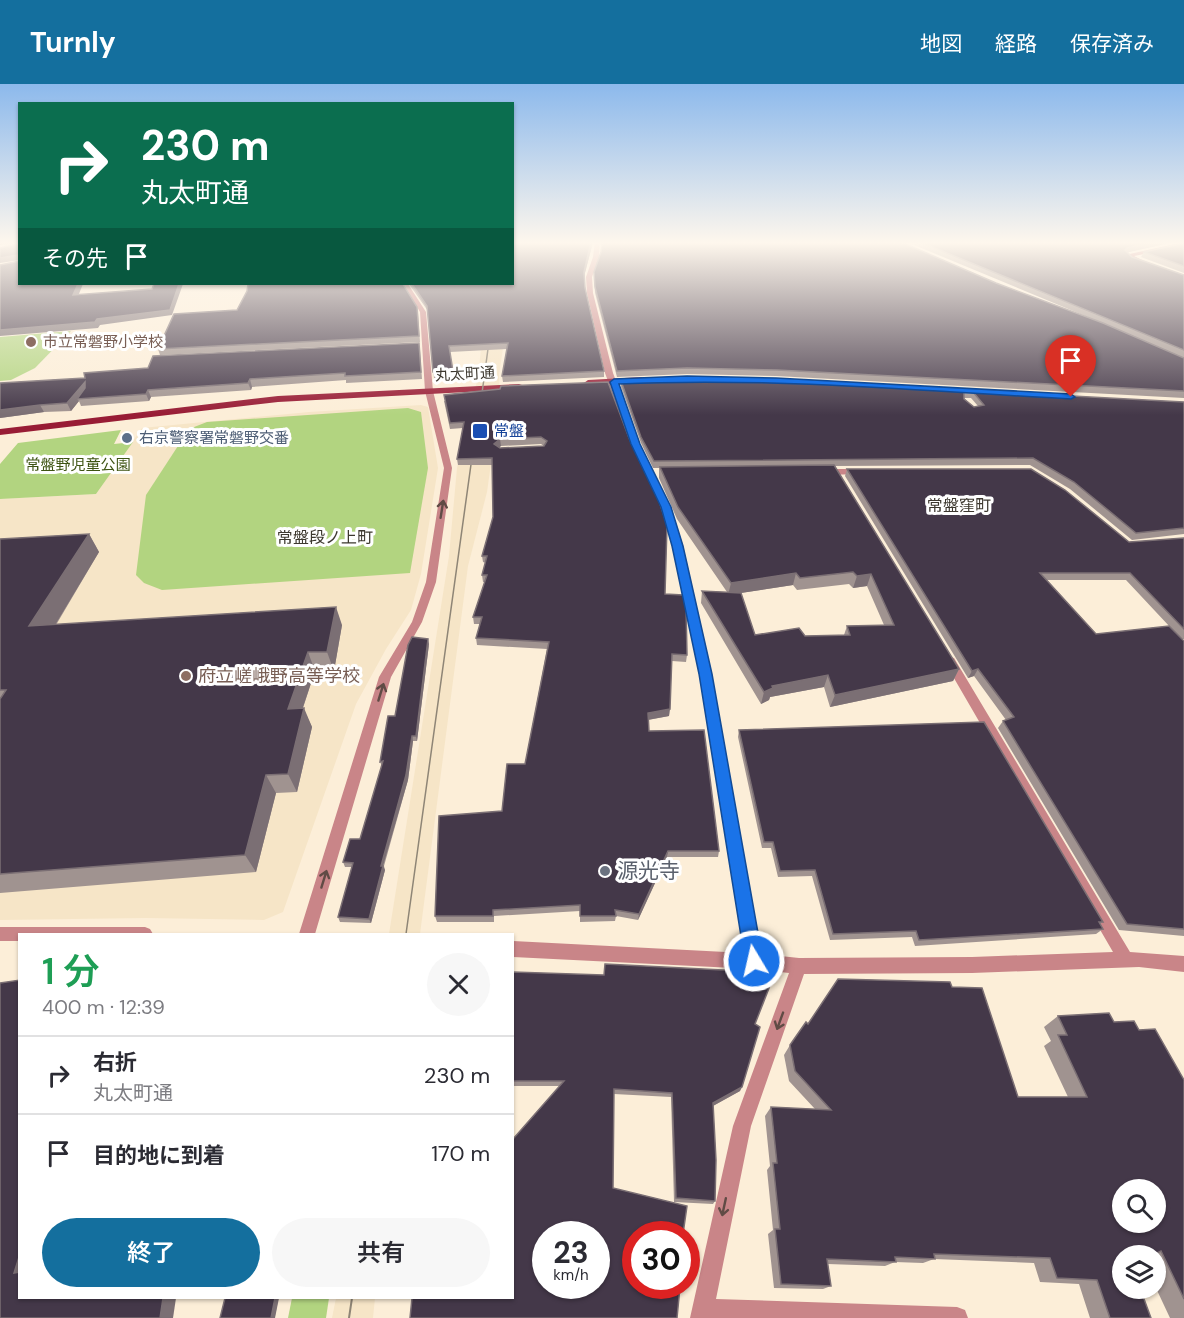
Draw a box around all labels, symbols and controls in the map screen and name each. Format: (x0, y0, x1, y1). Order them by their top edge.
text: Turnly (30, 24, 116, 61)
text: 地図 (920, 30, 962, 58)
text: 経路 (995, 30, 1037, 58)
text: 保存済み (1070, 30, 1154, 58)
text: 230 m (141, 118, 270, 173)
icon: right (42, 126, 120, 204)
text: 丸太町通 (141, 175, 249, 210)
icon: arrive (120, 240, 153, 273)
text: その先 (42, 244, 108, 273)
place label: 市立常磐野小学校 (43, 332, 163, 352)
marker: 市立常磐野小学校 (24, 335, 38, 349)
pin (1045, 335, 1096, 397)
icon: arrive (1054, 344, 1087, 377)
street label: 丸太町通 (435, 362, 495, 386)
place label: 常盤 (494, 421, 524, 441)
marker: 常盤 (471, 422, 489, 440)
place label: 右京警察署常磐野交番 (139, 428, 289, 448)
marker: 右京警察署常磐野交番 (120, 431, 134, 445)
park label: 常盤野児童公園 (25, 455, 131, 475)
district label: 常盤窪町 (927, 495, 991, 516)
one-way arrow (436, 500, 447, 520)
district label: 常盤段ノ上町 (277, 527, 373, 548)
place label: 府立嵯峨野高等学校 (198, 664, 360, 688)
marker: 府立嵯峨野高等学校 (179, 669, 193, 683)
one-way arrow (376, 683, 387, 702)
place label: 源光寺 (617, 857, 680, 885)
marker: 源光寺 (598, 864, 612, 878)
one-way arrow (319, 870, 330, 889)
position arrow (722, 929, 786, 993)
text: 1 分 (42, 948, 99, 995)
button: close (427, 953, 490, 1016)
text: 400 m · 12:39 (42, 994, 165, 1020)
one-way arrow (773, 1011, 784, 1029)
text: 右折 (93, 1048, 137, 1077)
icon: right (42, 1059, 75, 1092)
text: 230 m (424, 1061, 490, 1090)
text: 丸太町通 (93, 1080, 173, 1106)
icon: arrive (42, 1137, 75, 1170)
text: 170 m (431, 1139, 490, 1168)
text: 目的地に到着 (93, 1141, 225, 1170)
map controls (1112, 1179, 1166, 1299)
button: search (1112, 1179, 1166, 1233)
one-way arrow (718, 1197, 730, 1216)
button: 終了 (42, 1218, 260, 1287)
button: 共有 (272, 1218, 490, 1287)
speed limit sign: 30 (622, 1221, 700, 1299)
text: 23 (553, 1233, 589, 1272)
button: layers (1112, 1245, 1166, 1299)
text: km/h (553, 1265, 589, 1285)

